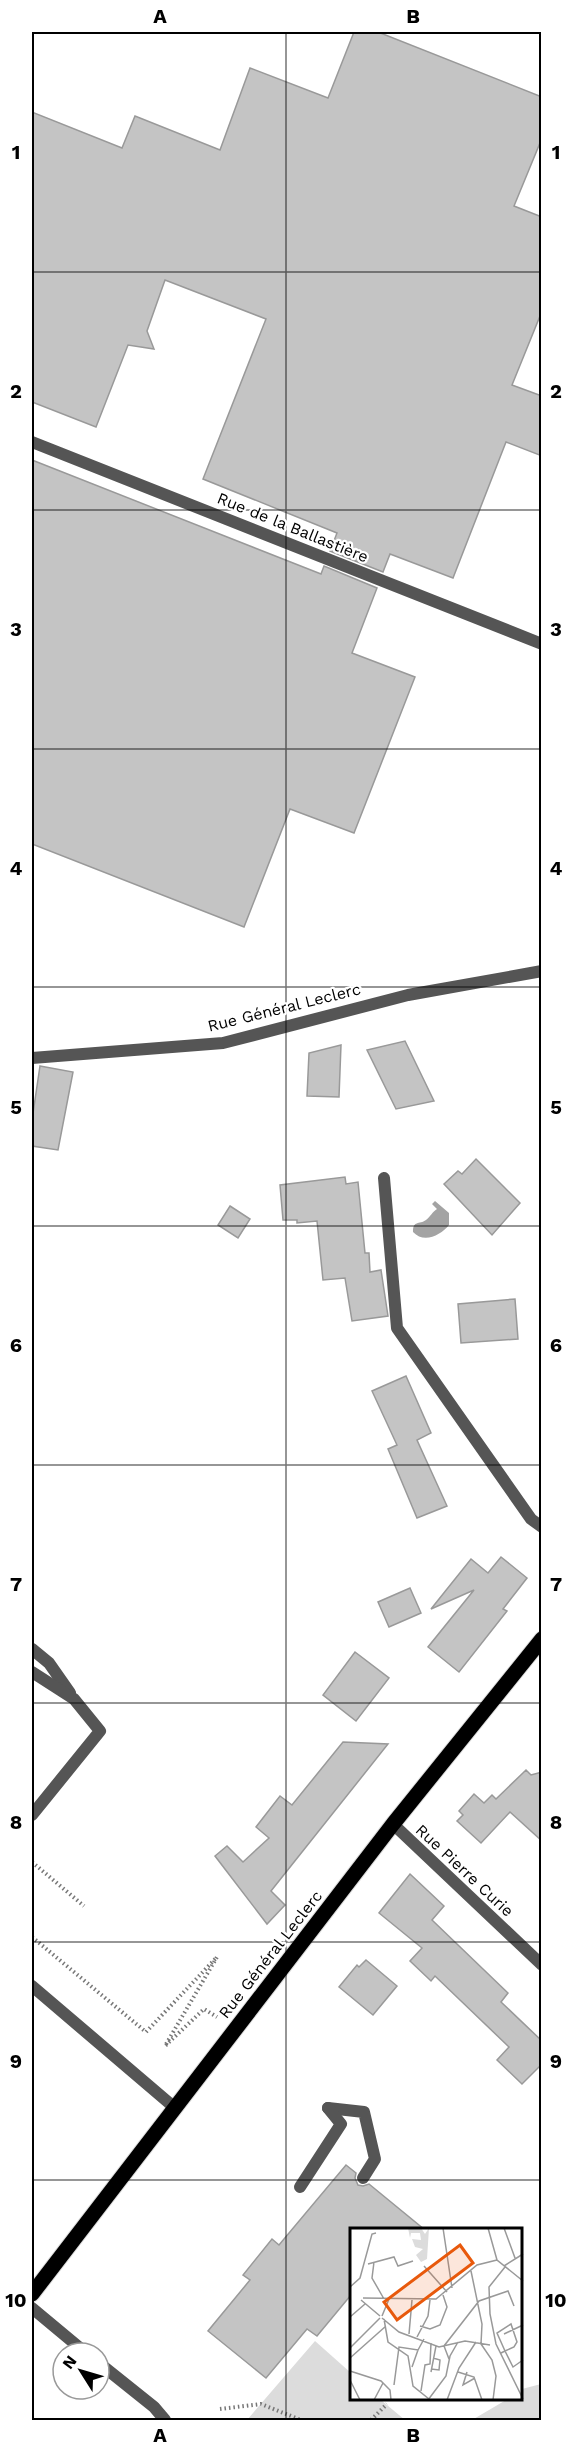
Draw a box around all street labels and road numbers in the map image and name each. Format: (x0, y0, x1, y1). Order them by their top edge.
street label: Rue de la Ballastière (214, 488, 371, 566)
street label: Rue Général Leclerc (206, 979, 363, 1036)
street label: Rue Pierre Curie (412, 1820, 517, 1920)
street label: Rue Général Leclerc (215, 1887, 326, 2022)

